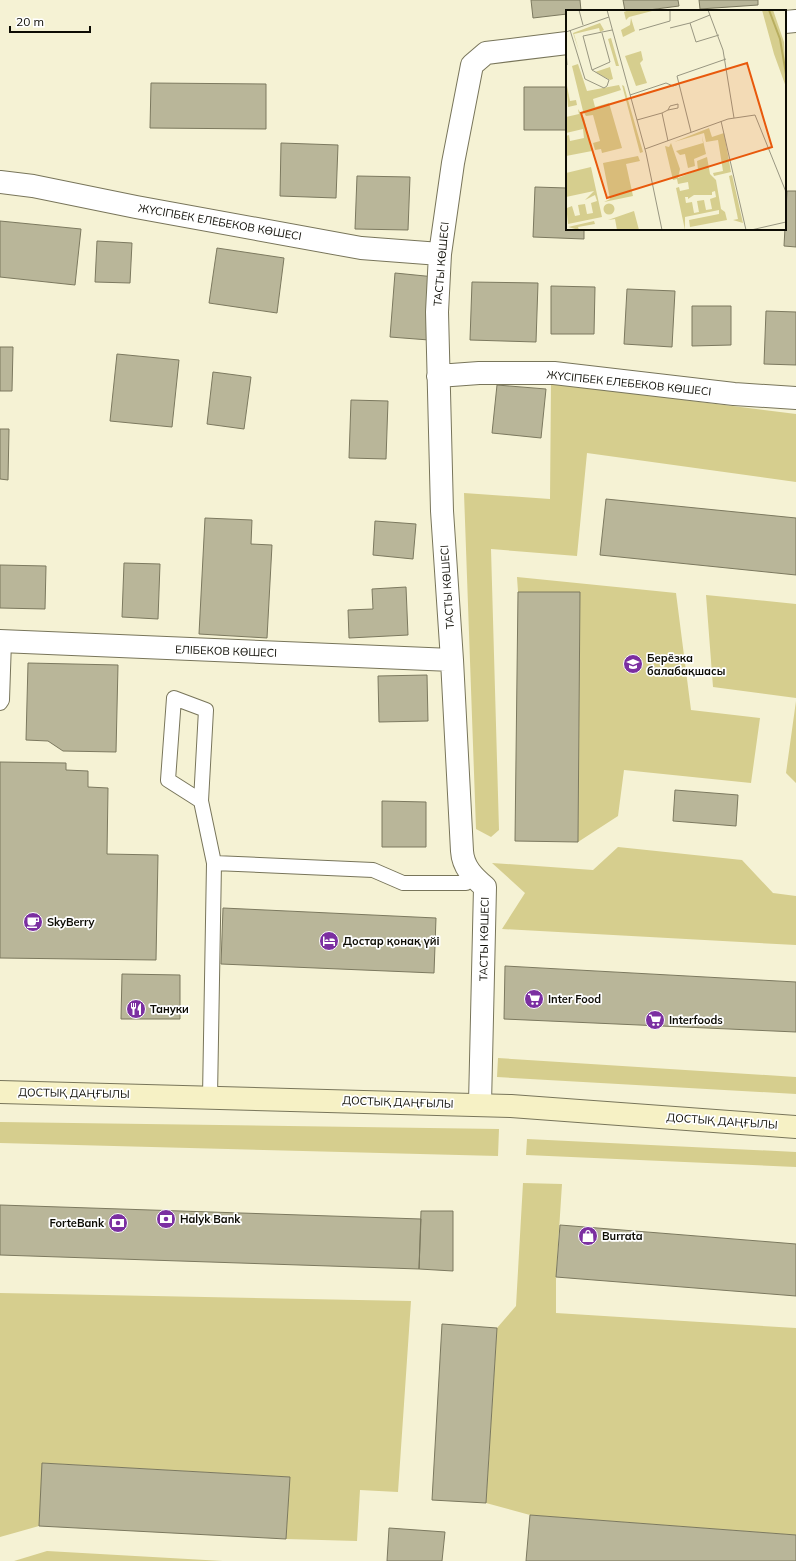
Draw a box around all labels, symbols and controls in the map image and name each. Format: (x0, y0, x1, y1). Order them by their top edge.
scale bar (10, 8, 90, 34)
inset map (566, 10, 786, 230)
text: 20 m (16, 14, 44, 29)
street label: ЖҮСІПБЕК ЕЛЕБЕКОВ КӨШЕСІ (137, 201, 303, 243)
street label: ТАСТЫ КӨШЕСІ (430, 221, 452, 307)
street label: ЖҮСІПБЕК ЕЛЕБЕКОВ КӨШЕСІ (546, 367, 712, 399)
street label: ТАСТЫ КӨШЕСІ (437, 544, 457, 630)
street label: ЕЛІБЕКОВ КӨШЕСІ (175, 642, 277, 660)
place label: Берёзка балабақшасы (647, 651, 725, 678)
school or university icon: Берёзка балабақшасы (622, 653, 644, 675)
street label: ТАСТЫ КӨШЕСІ (476, 897, 492, 981)
cafe icon: SkyBerry (22, 911, 44, 933)
place label: SkyBerry (47, 915, 95, 929)
hotel icon: Достар қонақ үйі (318, 930, 340, 952)
place label: Достар қонақ үйі (343, 934, 440, 948)
supermarket icon: Inter Food (523, 988, 545, 1010)
place label: Inter Food (548, 992, 601, 1006)
restaurant icon: Тануки (125, 998, 147, 1020)
place label: Тануки (150, 1002, 189, 1016)
supermarket icon: Interfoods (644, 1009, 666, 1031)
place label: Interfoods (669, 1013, 723, 1027)
street label: ДОСТЫҚ ДАҢҒЫЛЫ (18, 1085, 130, 1101)
street label: ДОСТЫҚ ДАҢҒЫЛЫ (342, 1093, 454, 1111)
street label: ДОСТЫҚ ДАҢҒЫЛЫ (666, 1110, 778, 1132)
bank icon: Halyk Bank (155, 1208, 177, 1230)
bank icon: ForteBank (107, 1212, 129, 1234)
place label: Halyk Bank (180, 1212, 241, 1226)
place label: ForteBank (50, 1216, 105, 1230)
shop icon: Burrata (577, 1225, 599, 1247)
place label: Burrata (602, 1229, 643, 1243)

